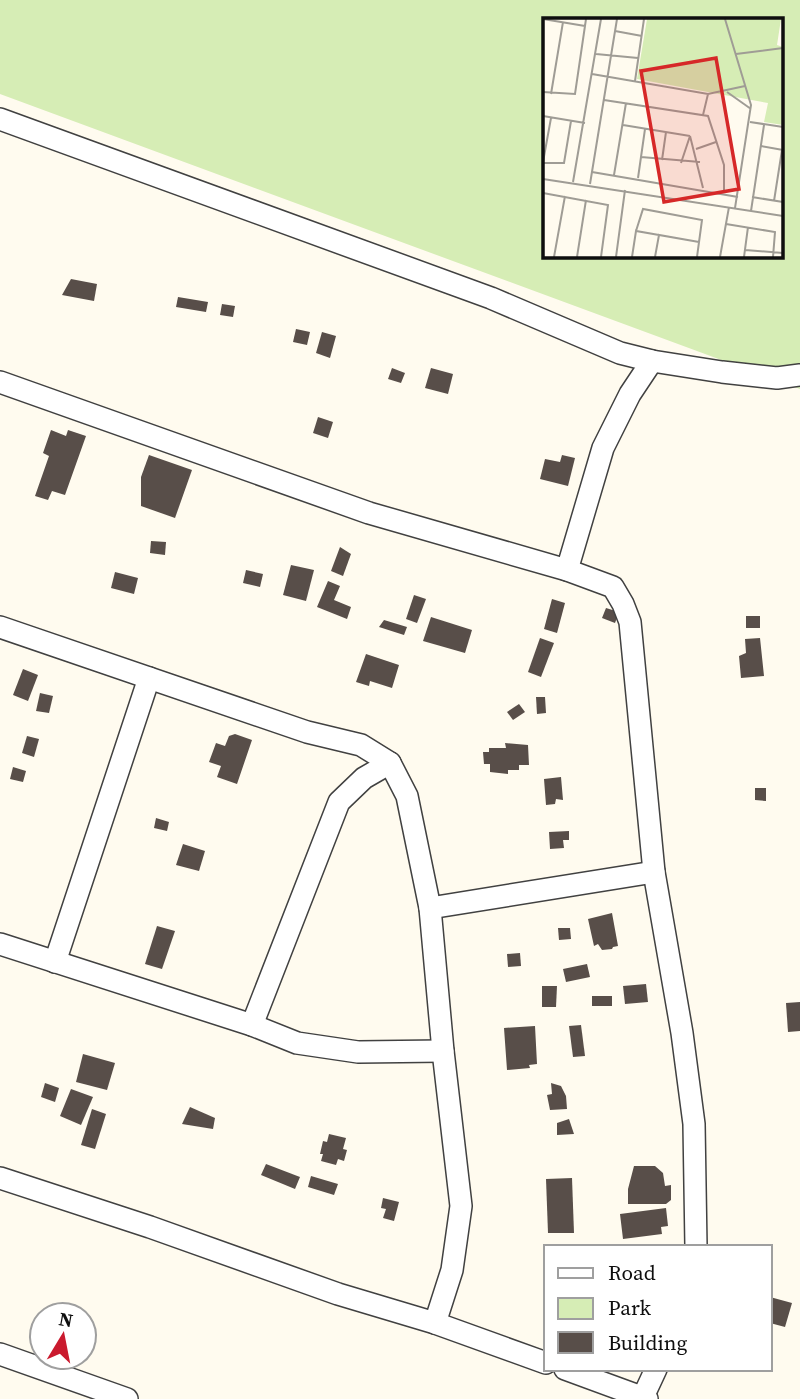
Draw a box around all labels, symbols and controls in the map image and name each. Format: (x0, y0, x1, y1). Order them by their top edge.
inset map (543, 18, 782, 257)
legend (544, 1245, 772, 1371)
text: Road (608, 1258, 656, 1287)
text: Park (608, 1293, 652, 1322)
north arrow (28, 1301, 98, 1371)
text: N (57, 1305, 75, 1333)
text: Building (608, 1328, 687, 1357)

